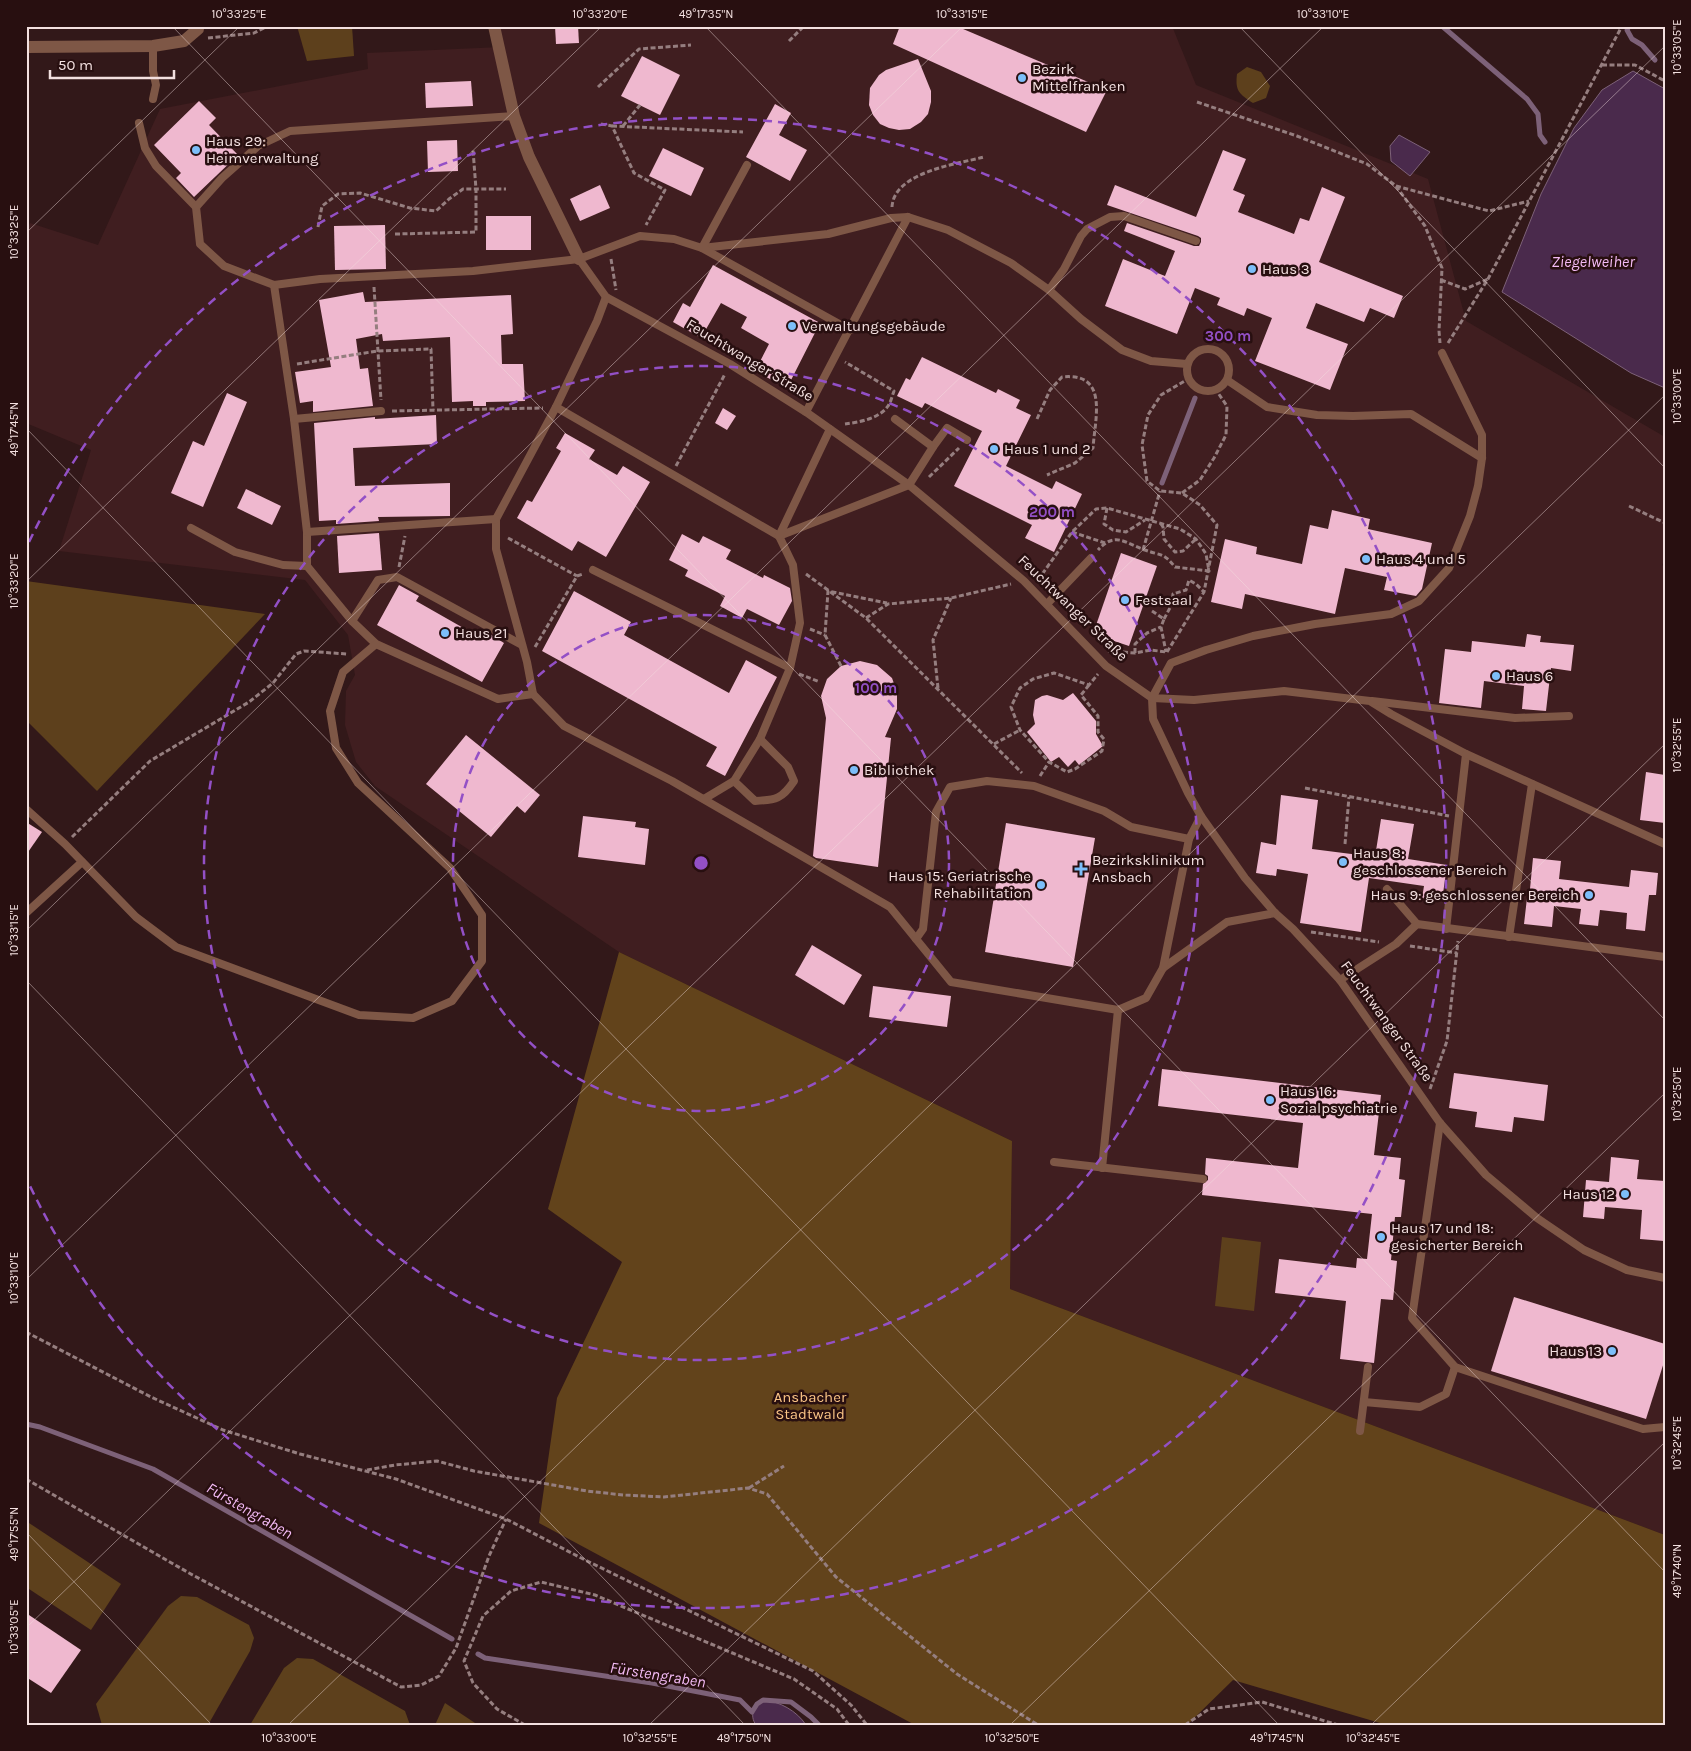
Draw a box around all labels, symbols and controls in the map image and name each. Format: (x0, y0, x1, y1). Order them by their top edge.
text: 10°33'25"E (211, 7, 267, 21)
text: 10°33'20"E (572, 7, 628, 21)
text: 49°17'35"N (679, 7, 733, 21)
text: 10°33'15"E (936, 7, 988, 21)
text: 10°33'10"E (1297, 7, 1349, 21)
text: 10°33'05"E (1670, 19, 1684, 75)
scale bar (50, 48, 174, 80)
text: 50 m (58, 56, 93, 74)
place label: Bezirk Mittelfranken (1032, 60, 1125, 95)
marker: Bezirk Mittelfranken (1016, 72, 1028, 84)
place label: Haus 29: Heimverwaltung (206, 132, 319, 167)
marker: Haus 29: Heimverwaltung (190, 144, 202, 156)
text: 10°33'25"E (7, 204, 21, 260)
water label: Ziegelweiher (1551, 252, 1635, 271)
place label: Haus 3 (1262, 260, 1310, 278)
marker: Haus 3 (1246, 263, 1258, 275)
street label: Feuchtwanger Straße (683, 315, 817, 405)
place label: Verwaltungsgebäude (802, 317, 946, 335)
marker: Verwaltungsgebäude (786, 320, 798, 332)
text: 300 m (1205, 327, 1251, 345)
text: 10°33'00"E (1670, 368, 1684, 424)
text: 49°17'45"N (7, 402, 21, 456)
place label: Haus 1 und 2 (1004, 440, 1091, 458)
marker: Haus 1 und 2 (988, 443, 1000, 455)
text: 200 m (1029, 503, 1075, 521)
place label: Haus 4 und 5 (1376, 550, 1466, 568)
street label: Feuchtwanger Straße (1014, 551, 1132, 665)
text: 10°33'20"E (7, 553, 21, 609)
marker: Haus 4 und 5 (1360, 553, 1372, 565)
place label: Festsaal (1135, 591, 1192, 609)
marker: Festsaal (1119, 594, 1131, 606)
place label: Haus 21 (455, 624, 507, 642)
marker: Haus 21 (439, 627, 451, 639)
place label: Haus 6 (1506, 667, 1553, 685)
marker: Haus 6 (1490, 670, 1502, 682)
text: 100 m (855, 679, 897, 697)
text: 10°32'55"E (1670, 718, 1684, 772)
place label: Bibliothek (864, 761, 934, 779)
marker: Bibliothek (848, 764, 860, 776)
place label: Haus 8: geschlossener Bereich (1353, 844, 1507, 879)
place label: Bezirksklinikum Ansbach (1092, 851, 1205, 886)
centre of rings (692, 854, 710, 872)
marker: Haus 8: geschlossener Bereich (1337, 856, 1349, 868)
marker: Bezirksklinikum Ansbach (1074, 862, 1088, 876)
place label: Haus 15: Geriatrische Rehabilitation (888, 867, 1031, 902)
marker: Haus 15: Geriatrische Rehabilitation (1035, 879, 1047, 891)
place label: Haus 9: geschlossener Bereich (1371, 886, 1579, 904)
marker: Haus 9: geschlossener Bereich (1583, 889, 1595, 901)
text: 10°33'15"E (7, 904, 21, 956)
street label: Feuchtwanger Straße (1337, 957, 1437, 1085)
text: 10°32'50"E (1670, 1066, 1684, 1122)
place label: Haus 16: Sozialpsychiatrie (1280, 1082, 1397, 1117)
marker: Haus 16: Sozialpsychiatrie (1264, 1094, 1276, 1106)
place label: Haus 12 (1563, 1185, 1615, 1203)
marker: Haus 12 (1619, 1188, 1631, 1200)
place label: Haus 17 und 18: gesicherter Bereich (1391, 1219, 1523, 1254)
marker: Haus 17 und 18: gesicherter Bereich (1375, 1231, 1387, 1243)
text: 10°33'10"E (7, 1252, 21, 1304)
place label: Haus 13 (1549, 1342, 1602, 1360)
marker: Haus 13 (1606, 1345, 1618, 1357)
park label: Ansbacher Stadtwald (774, 1388, 847, 1423)
text: 10°32'45"E (1670, 1416, 1684, 1470)
water label: Fürstengraben (203, 1478, 296, 1543)
text: 49°17'55"N (7, 1507, 21, 1561)
text: 49°17'40"N (1670, 1544, 1684, 1598)
text: 10°33'05"E (7, 1599, 21, 1655)
water label: Fürstengraben (609, 1658, 707, 1691)
text: 10°33'00"E (261, 1731, 317, 1745)
text: 10°32'55"E (623, 1731, 677, 1745)
text: 49°17'50"N (717, 1731, 771, 1745)
text: 10°32'50"E (984, 1731, 1040, 1745)
text: 49°17'45"N (1250, 1731, 1304, 1745)
text: 10°32'45"E (1346, 1731, 1400, 1745)

